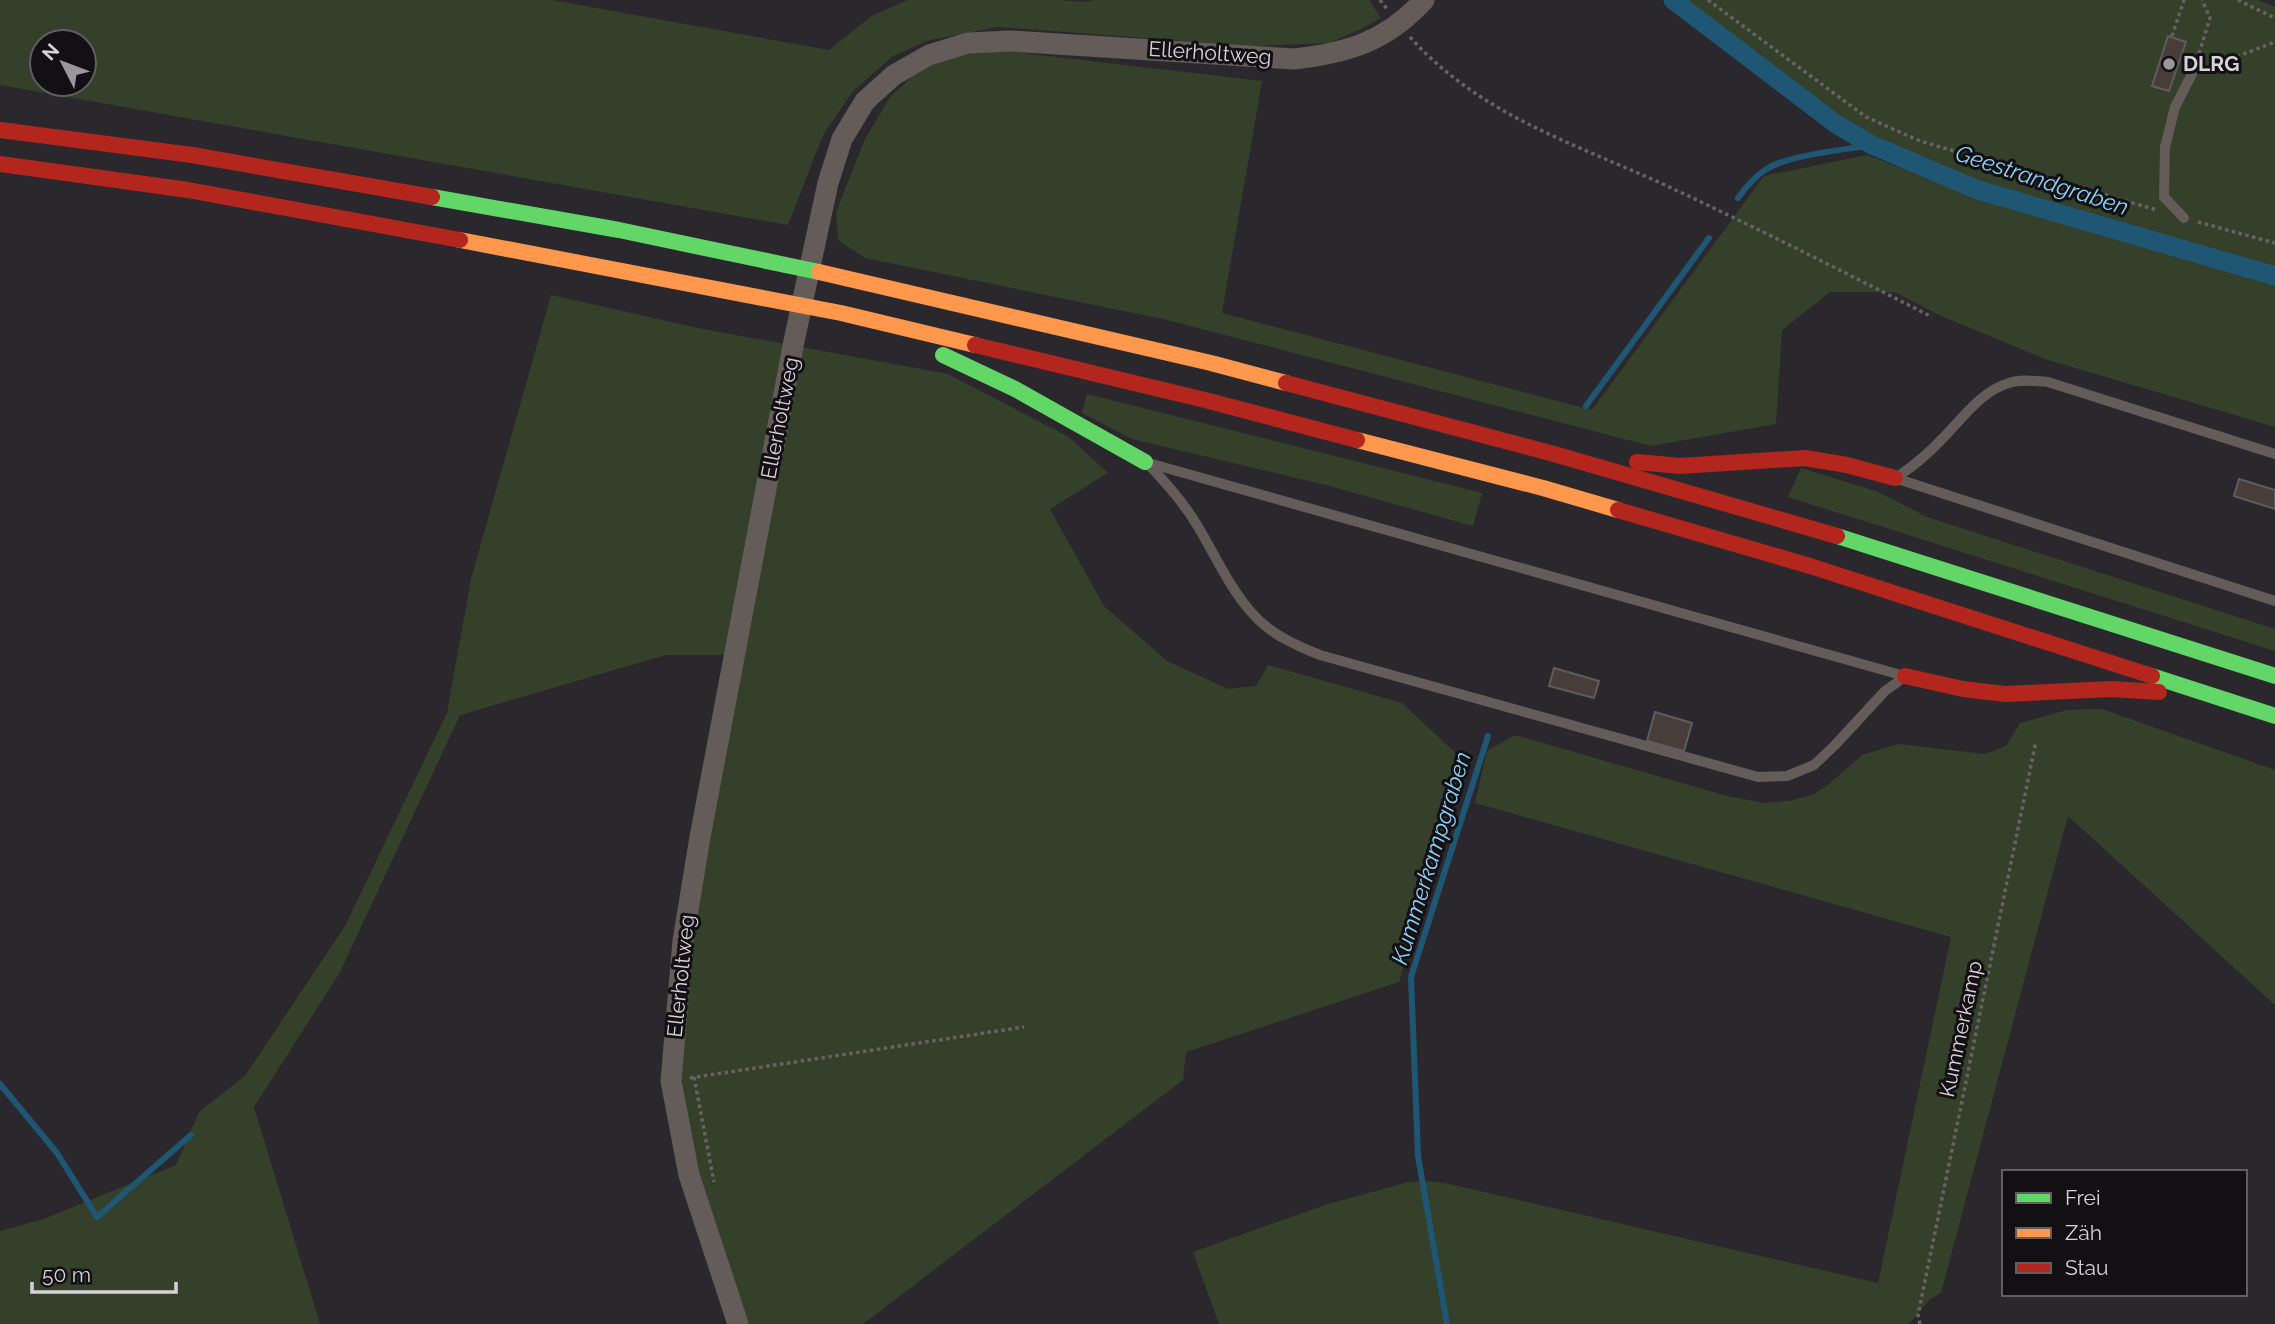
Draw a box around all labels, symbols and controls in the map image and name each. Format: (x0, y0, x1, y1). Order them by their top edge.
north arrow (28, 28, 98, 98)
street label: Ellerholtweg (1148, 36, 1272, 69)
text: N (37, 39, 63, 64)
place label: DLRG (2183, 51, 2239, 76)
marker: DLRG (2161, 56, 2177, 72)
water label: Geestrandgraben (1952, 139, 2132, 220)
street label: Ellerholtweg (755, 355, 804, 481)
water label: Kummerkampgraben (1385, 748, 1476, 967)
street label: Ellerholtweg (662, 913, 699, 1039)
street label: Kummerkamp (1934, 958, 1987, 1099)
legend (2002, 1170, 2247, 1296)
text: Frei (2065, 1185, 2101, 1210)
text: Zäh (2065, 1220, 2102, 1245)
scale bar (32, 1250, 175, 1294)
text: Stau (2065, 1255, 2109, 1280)
text: 50 m (42, 1262, 91, 1287)

